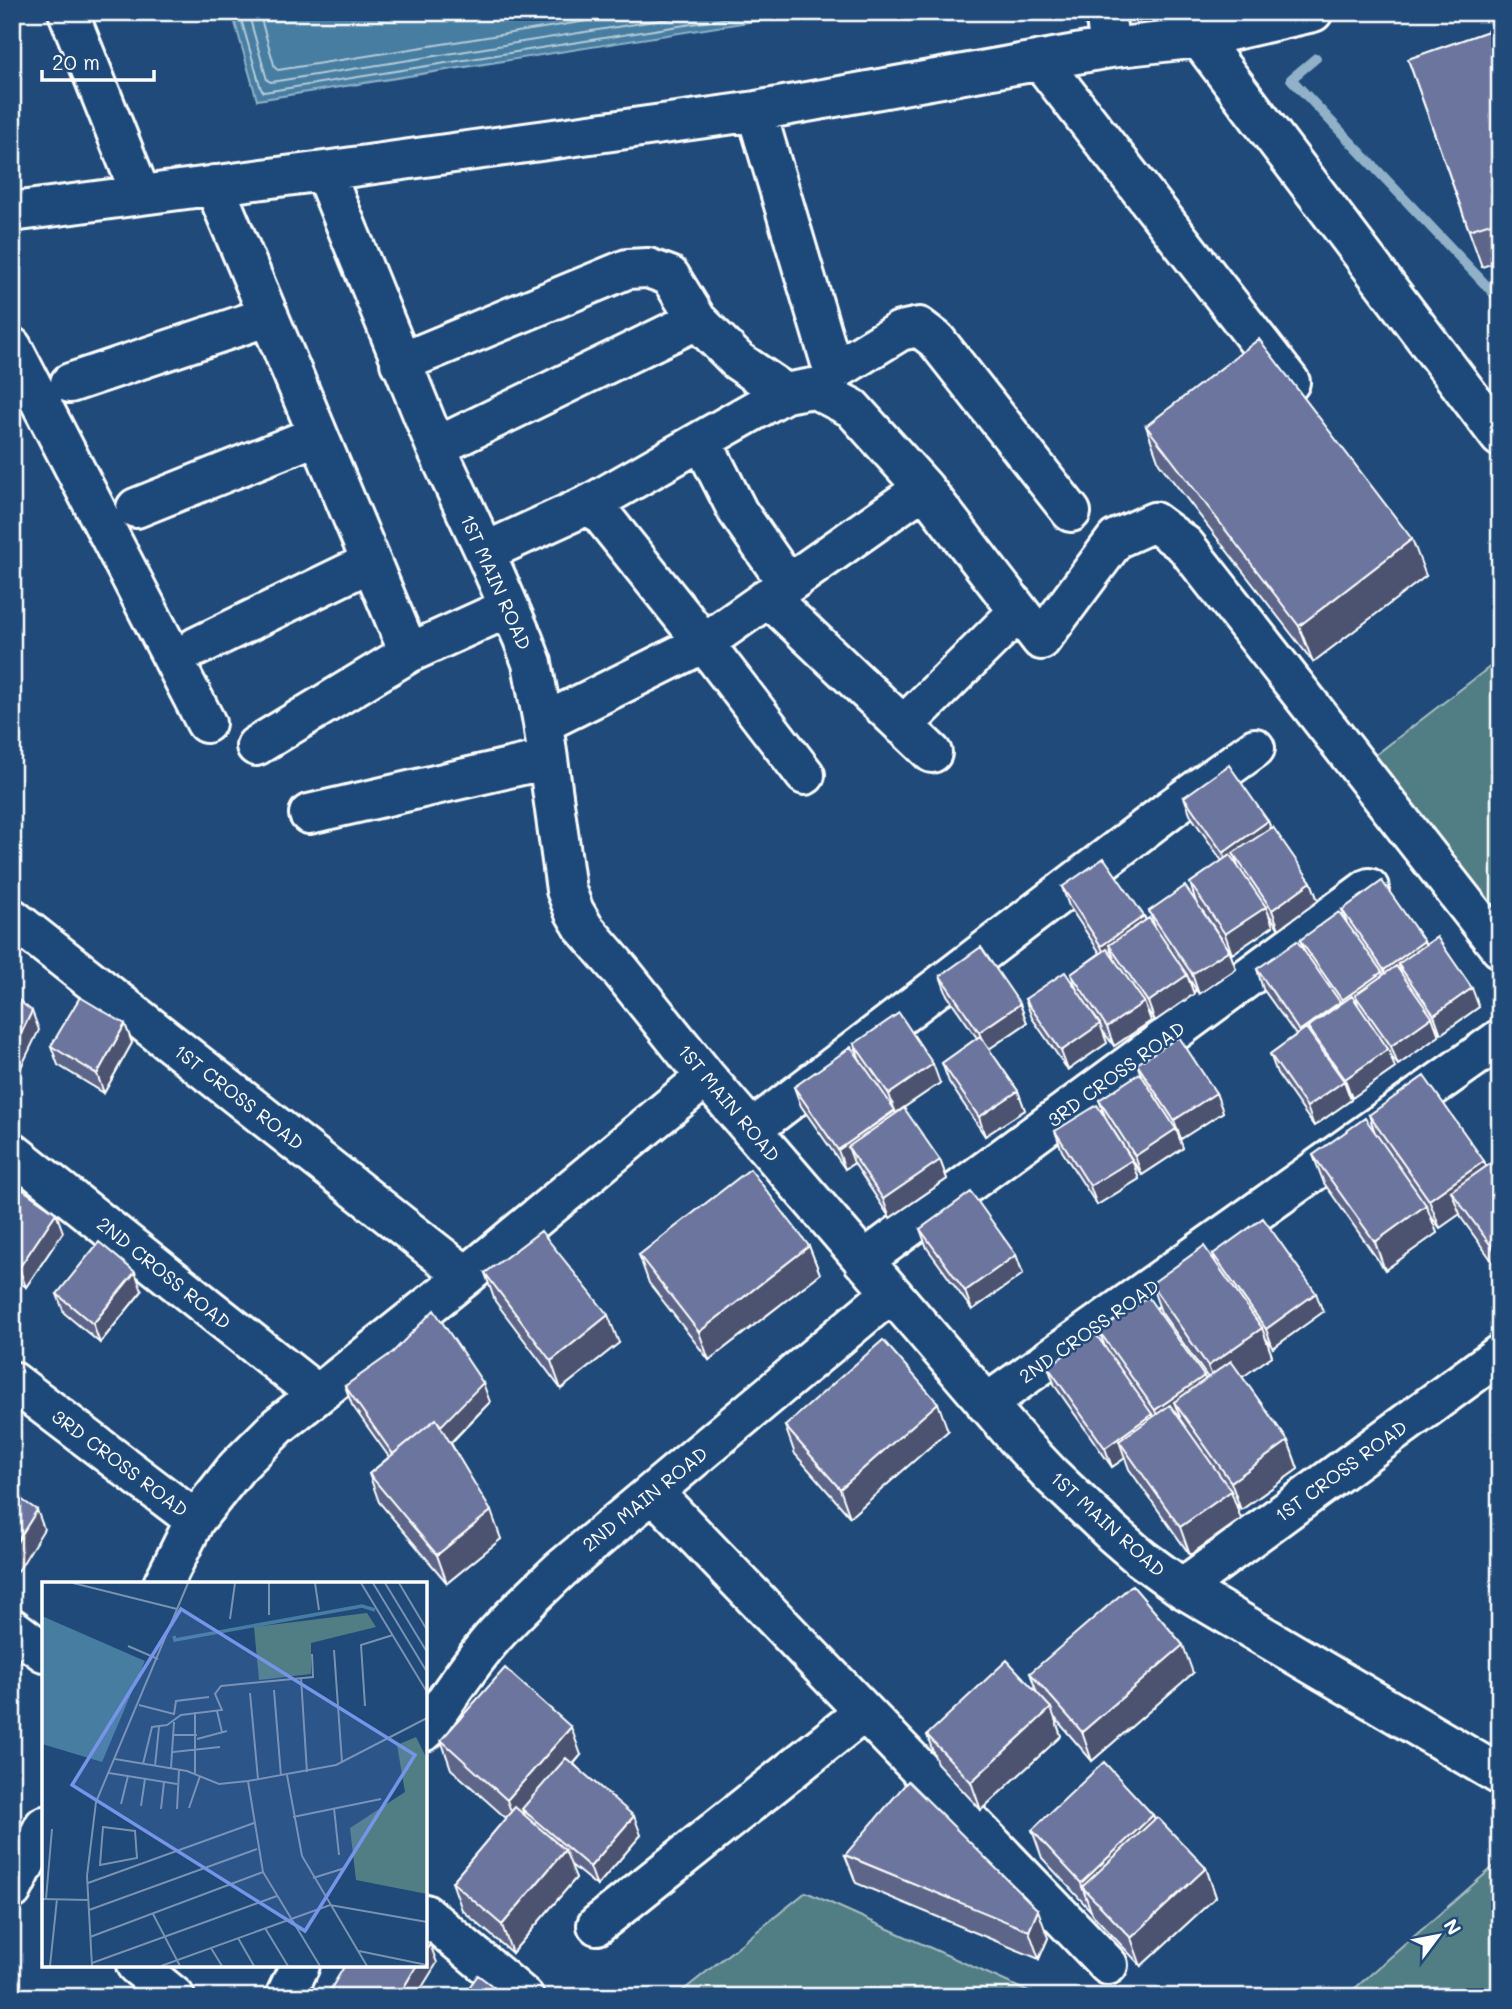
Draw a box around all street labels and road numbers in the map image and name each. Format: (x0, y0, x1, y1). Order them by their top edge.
street label: 1ST MAIN ROAD (455, 510, 538, 654)
street label: 3RD CROSS ROAD (1042, 1015, 1189, 1132)
street label: 1ST CROSS ROAD (170, 1038, 309, 1155)
street label: 1ST MAIN ROAD (673, 1039, 786, 1167)
street label: 2ND CROSS ROAD (92, 1211, 236, 1334)
street label: 2ND CROSS ROAD (1014, 1273, 1164, 1388)
street label: 3RD CROSS ROAD (47, 1403, 193, 1522)
street label: 1ST CROSS ROAD (1270, 1414, 1412, 1527)
street label: 2ND MAIN ROAD (577, 1440, 712, 1557)
street label: 1ST MAIN ROAD (1046, 1465, 1171, 1582)

